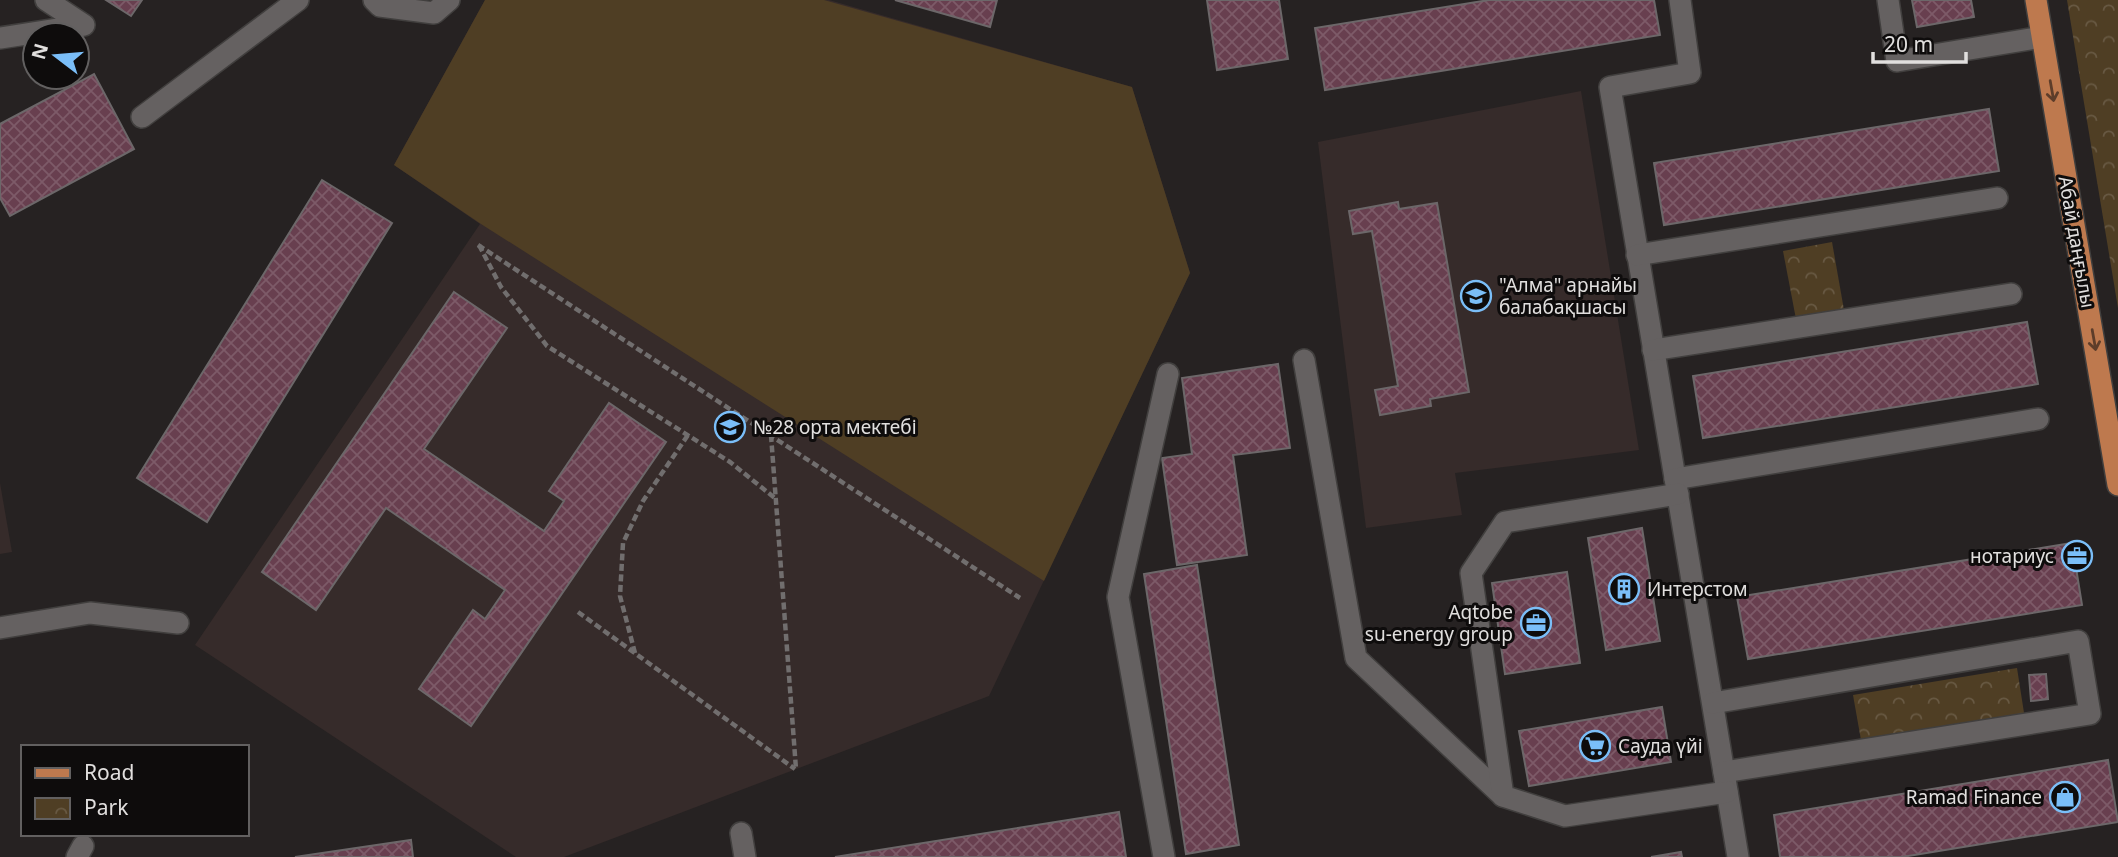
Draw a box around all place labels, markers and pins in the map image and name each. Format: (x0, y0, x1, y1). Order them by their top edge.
place label: "Алма" арнайы балабақшасы (1499, 272, 1637, 320)
school or university icon: "Алма" арнайы балабақшасы (1459, 279, 1493, 313)
school or university icon: №28 орта мектебі (713, 410, 747, 444)
place label: №28 орта мектебі (753, 414, 917, 440)
office icon: нотариус (2060, 539, 2094, 573)
place label: нотариус (1970, 543, 2054, 569)
building icon: Интерстом (1607, 572, 1641, 606)
place label: Интерстом (1647, 576, 1748, 602)
place label: Aqtobe su-energy group (1365, 599, 1513, 647)
office icon: Aqtobe su-energy group (1519, 606, 1553, 640)
supermarket icon: Сауда үйі (1578, 729, 1612, 763)
place label: Сауда үйі (1618, 733, 1703, 759)
shop icon: Ramad Finance (2048, 780, 2082, 814)
place label: Ramad Finance (1906, 784, 2042, 810)

